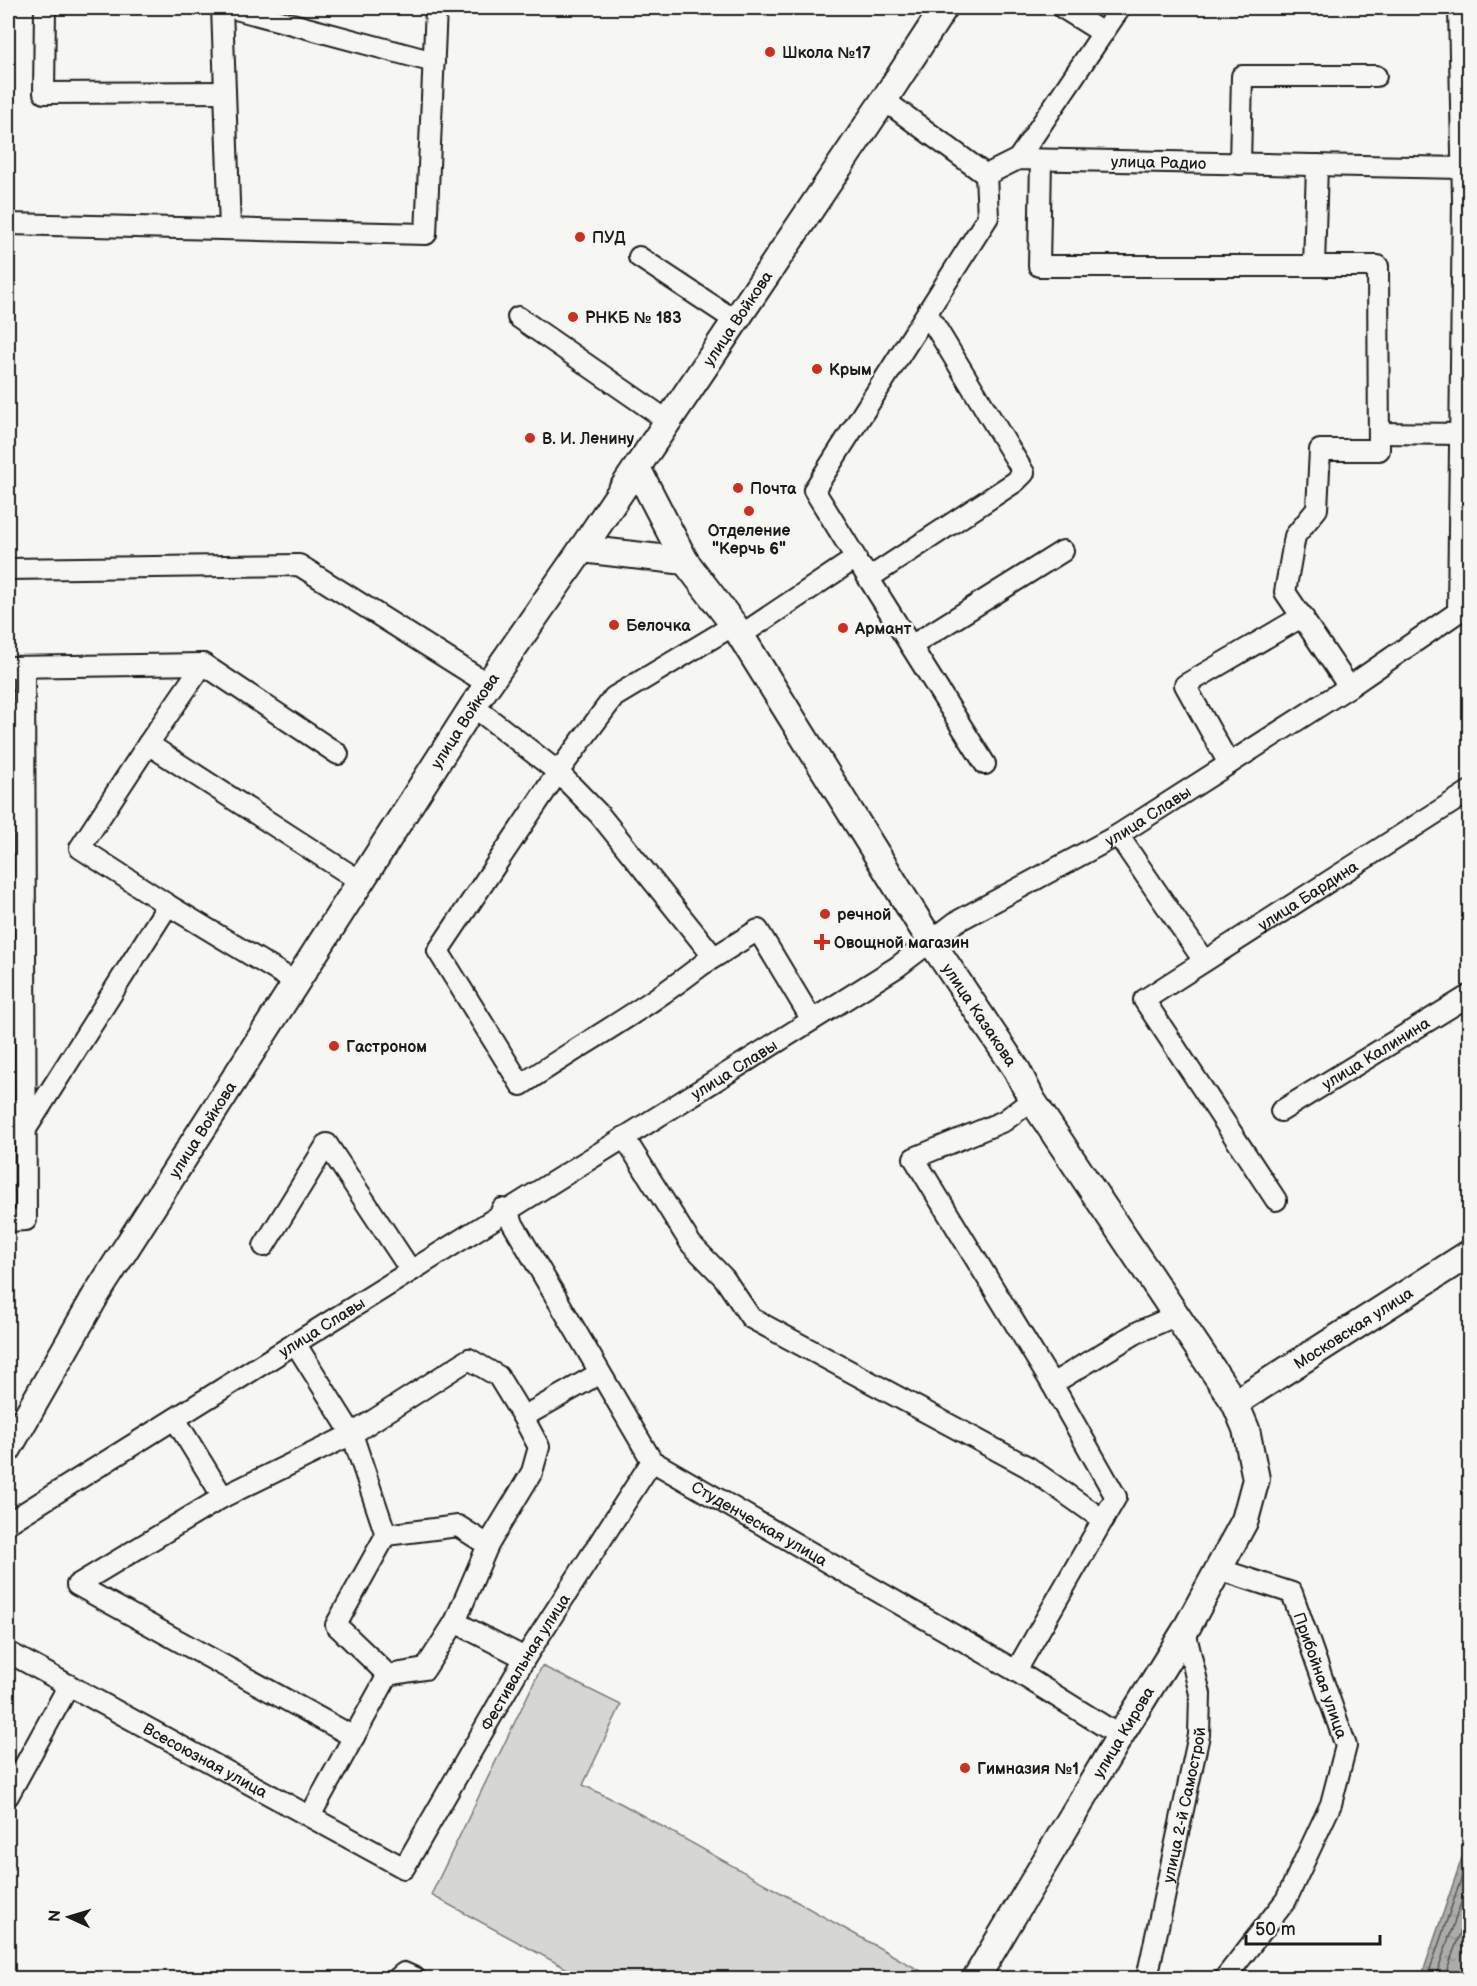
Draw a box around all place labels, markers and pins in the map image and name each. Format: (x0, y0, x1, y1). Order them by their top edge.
place label: Школа №17 (782, 44, 871, 63)
marker: Школа №17 (763, 45, 777, 59)
place label: ПУД (592, 229, 626, 248)
marker: ПУД (573, 230, 587, 244)
place label: РНКБ № 183 (585, 309, 682, 328)
marker: РНКБ № 183 (566, 310, 580, 324)
place label: Крым (829, 361, 872, 380)
marker: Крым (810, 362, 824, 376)
place label: В. И. Ленину (542, 430, 635, 449)
marker: В. И. Ленину (523, 431, 537, 445)
place label: Почта (750, 480, 797, 499)
marker: Почта (731, 481, 745, 495)
marker: Отделение "Керчь 6" (742, 504, 756, 518)
place label: Отделение "Керчь 6" (708, 522, 790, 559)
place label: Белочка (626, 617, 691, 636)
marker: Белочка (607, 618, 621, 632)
place label: Армант (854, 620, 912, 639)
marker: Армант (836, 621, 850, 635)
place label: речной (837, 906, 891, 925)
marker: речной (818, 907, 832, 921)
place label: Овощной магазин (834, 934, 969, 953)
marker: Овощной магазин (815, 935, 829, 949)
place label: Гастроном (346, 1038, 427, 1057)
marker: Гастроном (327, 1039, 341, 1053)
place label: Гимназия №1 (977, 1760, 1079, 1779)
marker: Гимназия №1 (958, 1761, 972, 1775)

